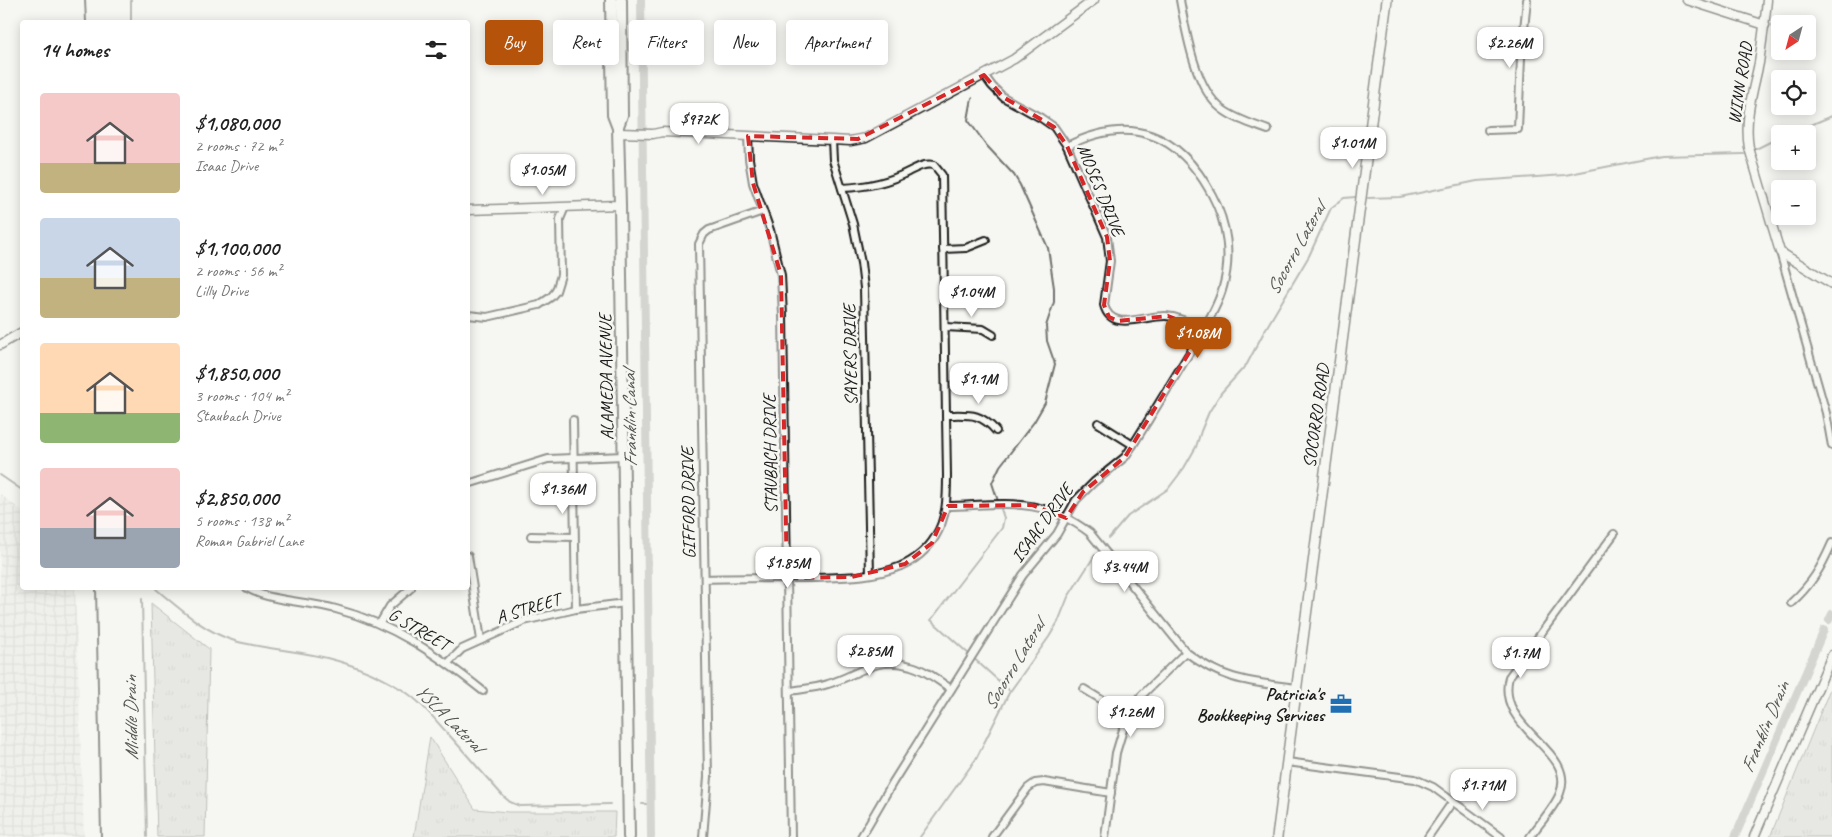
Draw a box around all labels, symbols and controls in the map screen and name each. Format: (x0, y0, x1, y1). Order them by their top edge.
north arrow (1771, 15, 1816, 60)
map controls (1771, 15, 1816, 225)
chip: Buy (485, 20, 543, 65)
chip: Rent (553, 20, 619, 65)
chip: Filters (629, 20, 704, 65)
chip: New (714, 20, 776, 65)
chip: Apartment (786, 20, 888, 65)
pin: $2.26M (1469, 27, 1551, 69)
text: $2.26M (1488, 33, 1532, 53)
icon: filters (422, 36, 450, 64)
text: 14 homes (40, 37, 109, 63)
street label: WINN ROAD (1723, 39, 1758, 125)
button: locate (1771, 70, 1816, 115)
pin: $972K (664, 102, 734, 145)
text: $972K (681, 109, 717, 129)
text: $1,080,000 (195, 110, 279, 136)
icon: home (80, 113, 140, 173)
button: + (1771, 125, 1816, 170)
pin: $1.01M (1312, 126, 1394, 169)
text: $1.01M (1331, 133, 1375, 153)
text: 2 rooms · 72 m² (195, 136, 281, 156)
street label: MOSES DRIVE (1073, 141, 1130, 241)
pin: $1.05M (502, 154, 584, 196)
text: Isaac Drive (195, 156, 258, 176)
text: $1.05M (521, 160, 565, 180)
button: − (1771, 180, 1816, 225)
water label: Socorro Lateral (1261, 194, 1334, 299)
text: $1,100,000 (195, 235, 279, 261)
icon: home (80, 238, 140, 298)
text: 2 rooms · 56 m² (195, 261, 281, 281)
pin: $1.04M (931, 276, 1013, 318)
text: Lilly Drive (195, 281, 248, 301)
text: $1.04M (950, 282, 994, 302)
street label: SAYERS DRIVE (838, 302, 862, 406)
street label: ALAMEDA AVENUE (594, 311, 618, 440)
pin: $1.08M (1157, 316, 1239, 359)
text: $1.08M (1176, 323, 1220, 343)
text: $1,850,000 (195, 360, 279, 386)
street label: SOCORRO ROAD (1298, 361, 1334, 469)
pin: $1.1M (944, 362, 1014, 405)
icon: home (80, 363, 140, 423)
water label: Franklin Canal (617, 364, 643, 467)
text: $1.1M (961, 369, 997, 389)
text: 3 rooms · 104 m² (195, 386, 289, 406)
street label: STAUBACH DRIVE (758, 392, 782, 514)
text: Staubach Drive (195, 406, 281, 426)
street label: GIFFORD DRIVE (676, 444, 700, 559)
pin: $1.36M (522, 472, 604, 515)
street label: ISAAC DRIVE (1006, 478, 1079, 567)
text: $1.36M (541, 479, 585, 499)
text: $2,850,000 (195, 485, 279, 511)
icon: home (80, 488, 140, 548)
text: 5 rooms · 138 m² (195, 511, 289, 531)
text: Roman Gabriel Lane (195, 531, 303, 551)
pin: $1.85M (747, 546, 829, 589)
pin: $3.44M (1084, 550, 1166, 593)
text: $1.85M (766, 553, 810, 573)
text: $3.44M (1103, 557, 1147, 577)
street label: A STREET (493, 587, 566, 628)
street label: G STREET (385, 603, 457, 658)
water label: Socorro Lateral (978, 611, 1053, 714)
pin: $2.85M (829, 634, 911, 677)
pin: $1.7M (1486, 636, 1556, 679)
text: $2.85M (848, 641, 892, 661)
text: $1.7M (1503, 643, 1539, 663)
water label: Middle Drain (118, 674, 144, 760)
water label: Franklin Drain (1735, 677, 1795, 776)
water label: YSLA Lateral (410, 679, 492, 761)
place label: Patricia's Bookkeeping Services (1197, 683, 1326, 726)
office icon: Patricia's Bookkeeping Services (1328, 691, 1354, 717)
pin: $1.26M (1090, 696, 1172, 738)
text: $1.26M (1109, 702, 1153, 722)
pin: $1.71M (1442, 768, 1524, 811)
text: $1.71M (1461, 775, 1505, 795)

